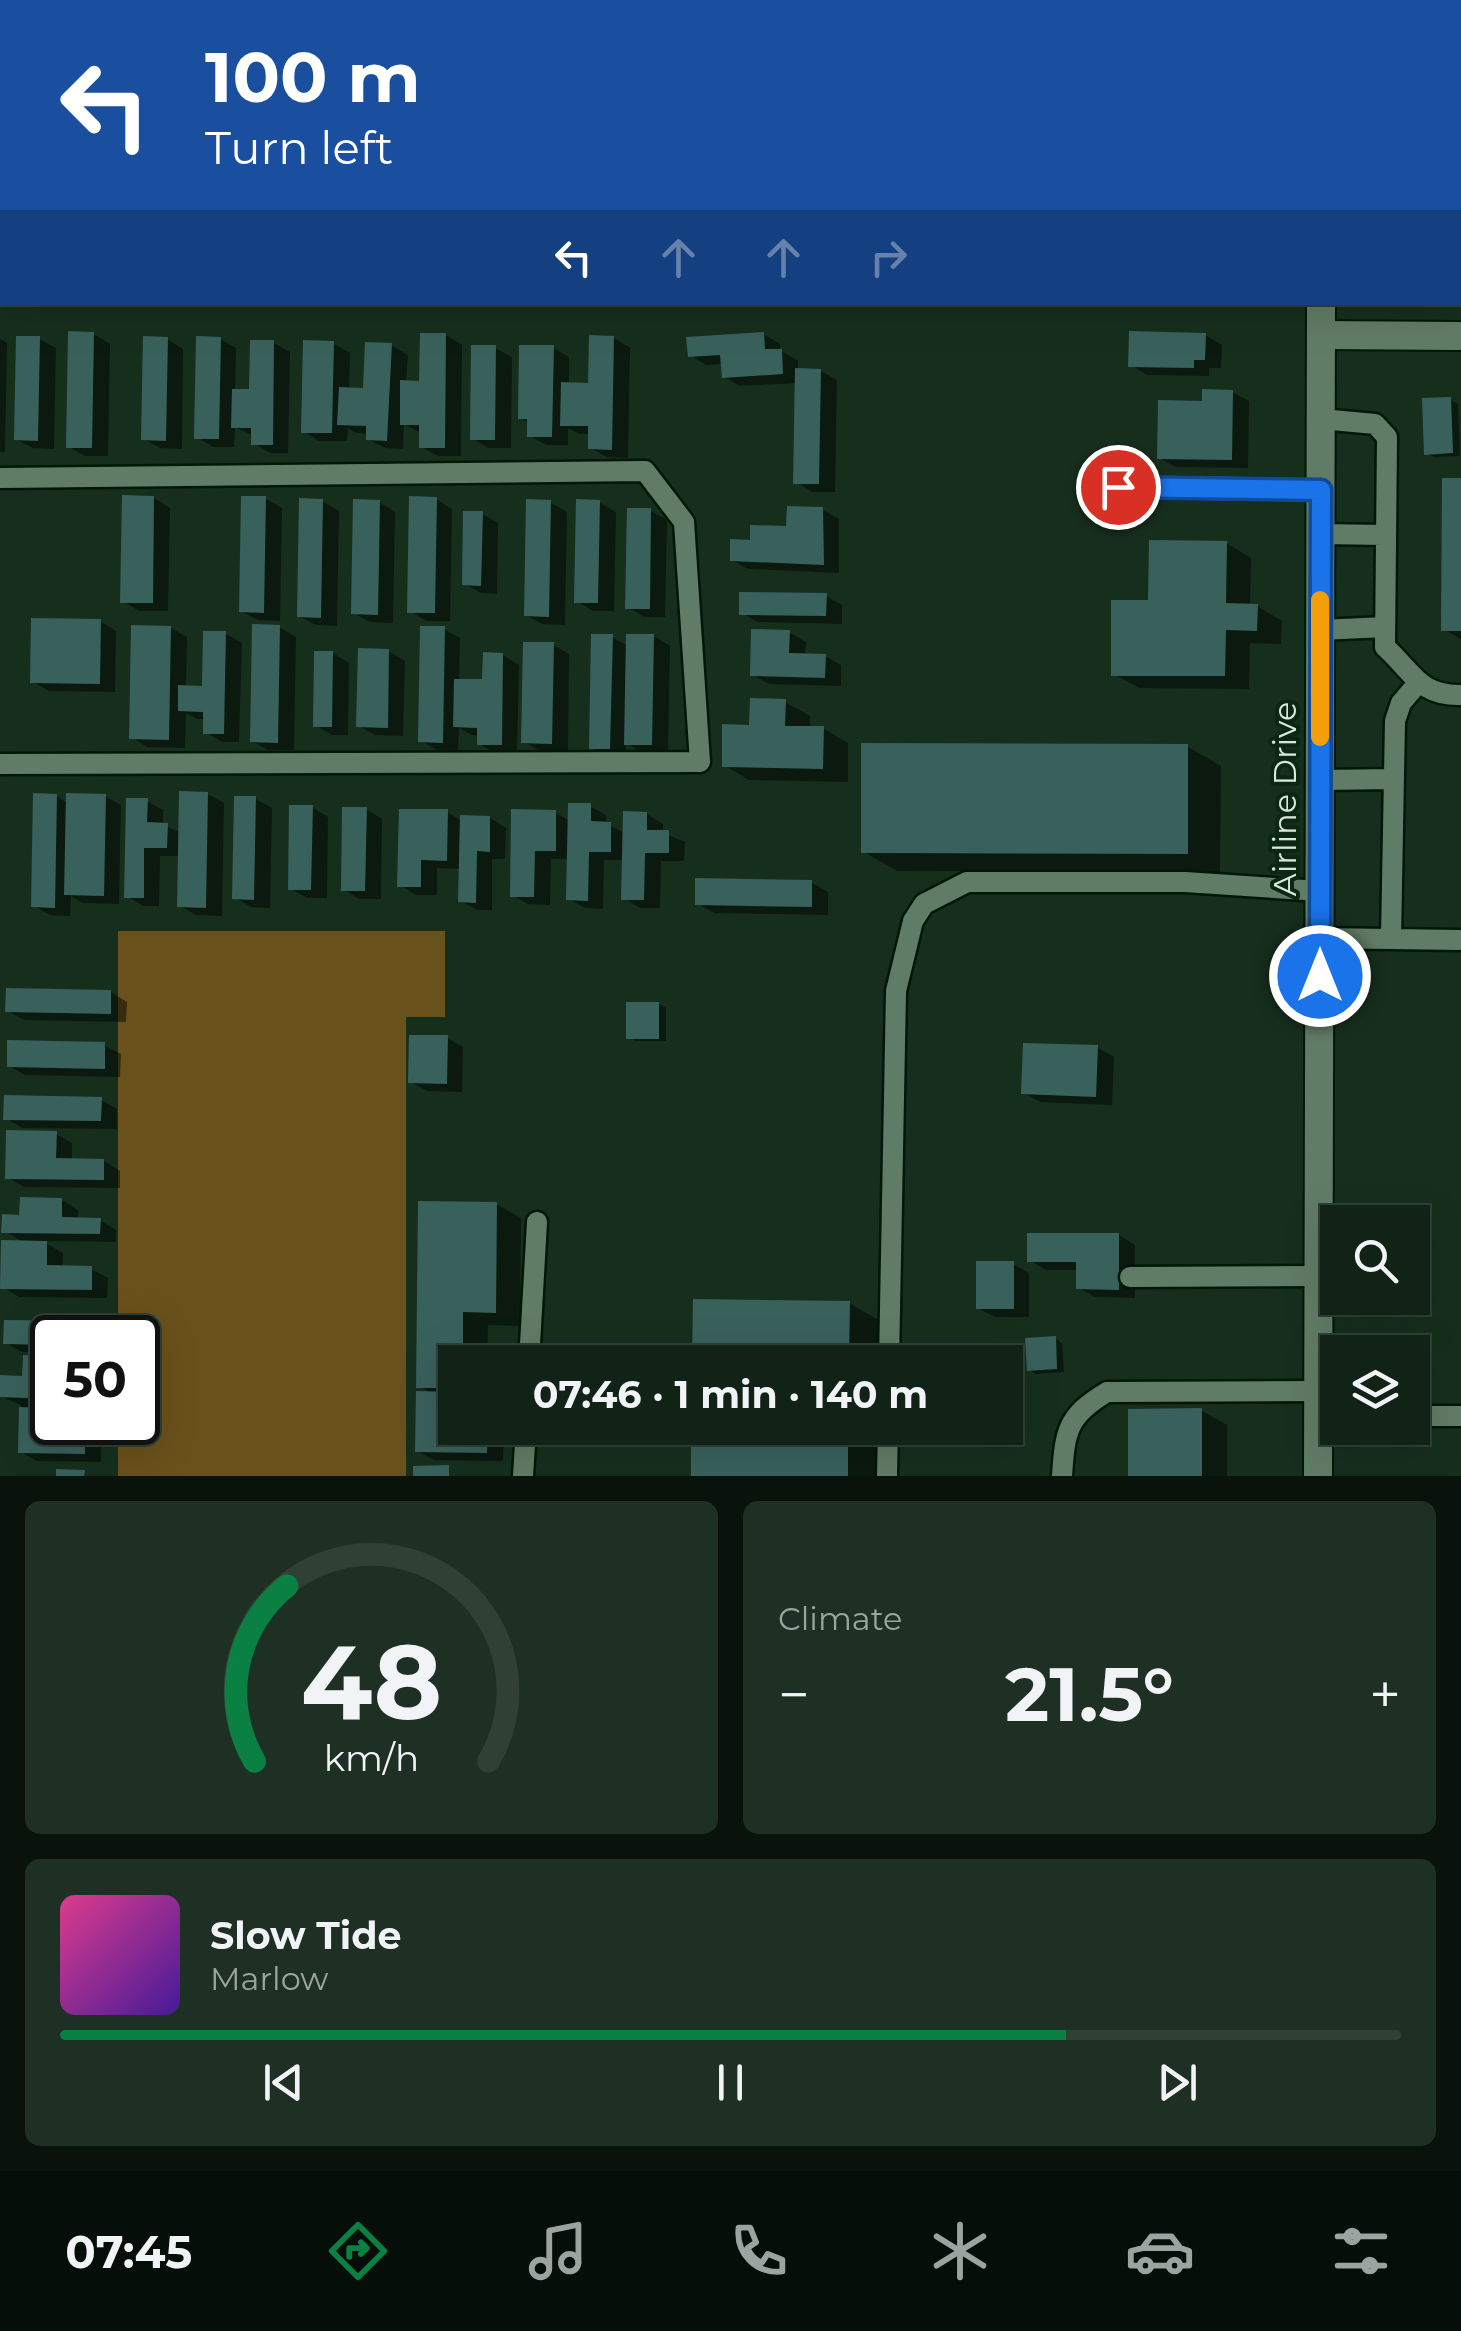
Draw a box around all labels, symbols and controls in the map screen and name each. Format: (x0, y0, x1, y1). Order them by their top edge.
text: 100 m (205, 34, 421, 120)
icon: left (40, 40, 170, 170)
text: Turn left (205, 120, 393, 175)
icon: left (546, 230, 601, 285)
icon: ahead (651, 230, 706, 285)
icon: ahead (756, 230, 811, 285)
icon: right (861, 230, 916, 285)
pin (1076, 445, 1161, 530)
icon: arrive (1091, 460, 1146, 515)
street label: Airline Drive (1265, 702, 1304, 896)
position arrow (1268, 924, 1372, 1028)
map controls (1320, 1205, 1430, 1445)
button: search (1320, 1205, 1430, 1315)
speed limit sign: 50 (30, 1315, 160, 1445)
button: layers (1320, 1335, 1430, 1445)
text: 07:46 · 1 min · 140 m (533, 1371, 928, 1418)
text: Climate (778, 1599, 902, 1638)
text: 48 (301, 1618, 442, 1745)
text: 21.5° (1005, 1648, 1174, 1740)
text: − (778, 1661, 810, 1728)
text: + (1369, 1661, 1401, 1728)
text: km/h (324, 1736, 419, 1780)
text: Slow Tide (210, 1912, 402, 1959)
text: Marlow (210, 1959, 328, 1998)
icon: previous (256, 2055, 311, 2110)
icon: pause (703, 2055, 758, 2110)
icon: next (1150, 2055, 1205, 2110)
icon: directions (323, 2216, 393, 2286)
icon: music (523, 2216, 593, 2286)
icon: phone (724, 2216, 794, 2286)
icon: climate (925, 2216, 995, 2286)
icon: car (1125, 2216, 1195, 2286)
icon: filters (1326, 2216, 1396, 2286)
text: 07:45 (65, 2224, 192, 2279)

